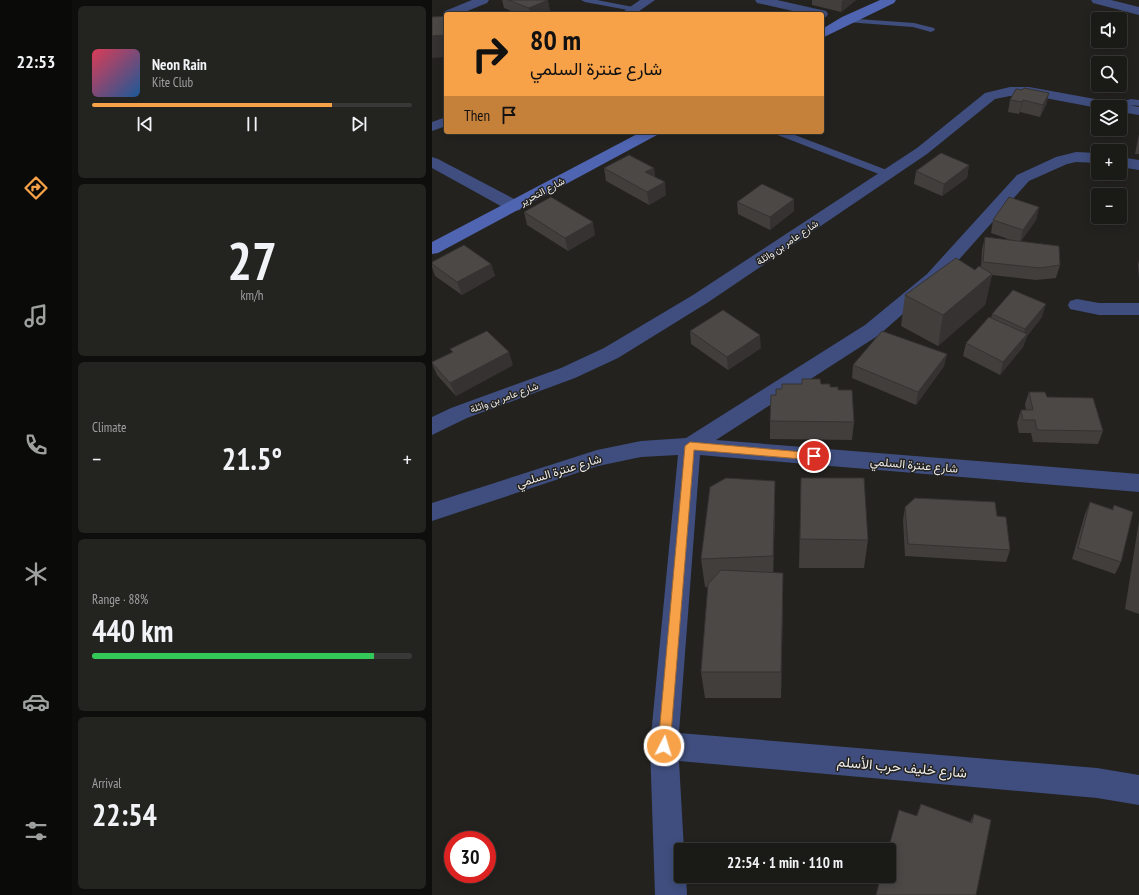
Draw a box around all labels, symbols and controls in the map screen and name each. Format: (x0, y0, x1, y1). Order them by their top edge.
map controls (1091, 12, 1127, 224)
button: sound (1091, 12, 1127, 48)
text: 80 m (530, 21, 581, 58)
icon: right (464, 28, 516, 80)
text: 22:53 (17, 50, 55, 73)
text: Neon Rain (152, 55, 207, 74)
button: search (1091, 56, 1127, 92)
text: شارع عنترة السلمي (530, 57, 662, 80)
text: Kite Club (152, 74, 193, 91)
button: layers (1091, 100, 1127, 136)
icon: arrive (498, 104, 520, 126)
text: Then (464, 106, 490, 125)
icon: previous (134, 113, 156, 135)
icon: pause (241, 113, 263, 135)
icon: next (348, 113, 370, 135)
button: + (1091, 144, 1127, 180)
icon: directions (22, 174, 50, 202)
street label: شارع التحرير (517, 174, 567, 209)
button: − (1091, 188, 1127, 224)
street label: شارع عامر بن واثلة (754, 217, 821, 268)
text: 27 (227, 227, 277, 294)
text: km/h (240, 287, 264, 304)
icon: music (22, 302, 50, 330)
street label: شارع عامر بن واثلة (468, 379, 540, 416)
text: Climate (92, 419, 126, 436)
icon: phone (22, 431, 50, 459)
text: 21.5° (222, 439, 282, 478)
pin (797, 439, 831, 473)
text: − (92, 445, 101, 473)
text: + (403, 445, 412, 473)
icon: arrive (803, 445, 825, 467)
street label: شارع عنترة السلمي (515, 450, 604, 493)
street label: شارع عنترة السلمي (869, 453, 959, 479)
icon: climate (22, 560, 50, 588)
text: Range · 88% (92, 591, 148, 608)
text: 440 km (92, 611, 173, 650)
icon: car (22, 688, 50, 716)
position arrow (643, 725, 685, 767)
street label: شارع خليف حرب الأسلم (836, 752, 968, 784)
text: Arrival (92, 775, 121, 792)
text: 22:54 (92, 795, 157, 834)
icon: filters (22, 817, 50, 845)
speed limit sign: 30 (444, 831, 496, 883)
text: 22:54 · 1 min · 110 m (727, 853, 843, 872)

